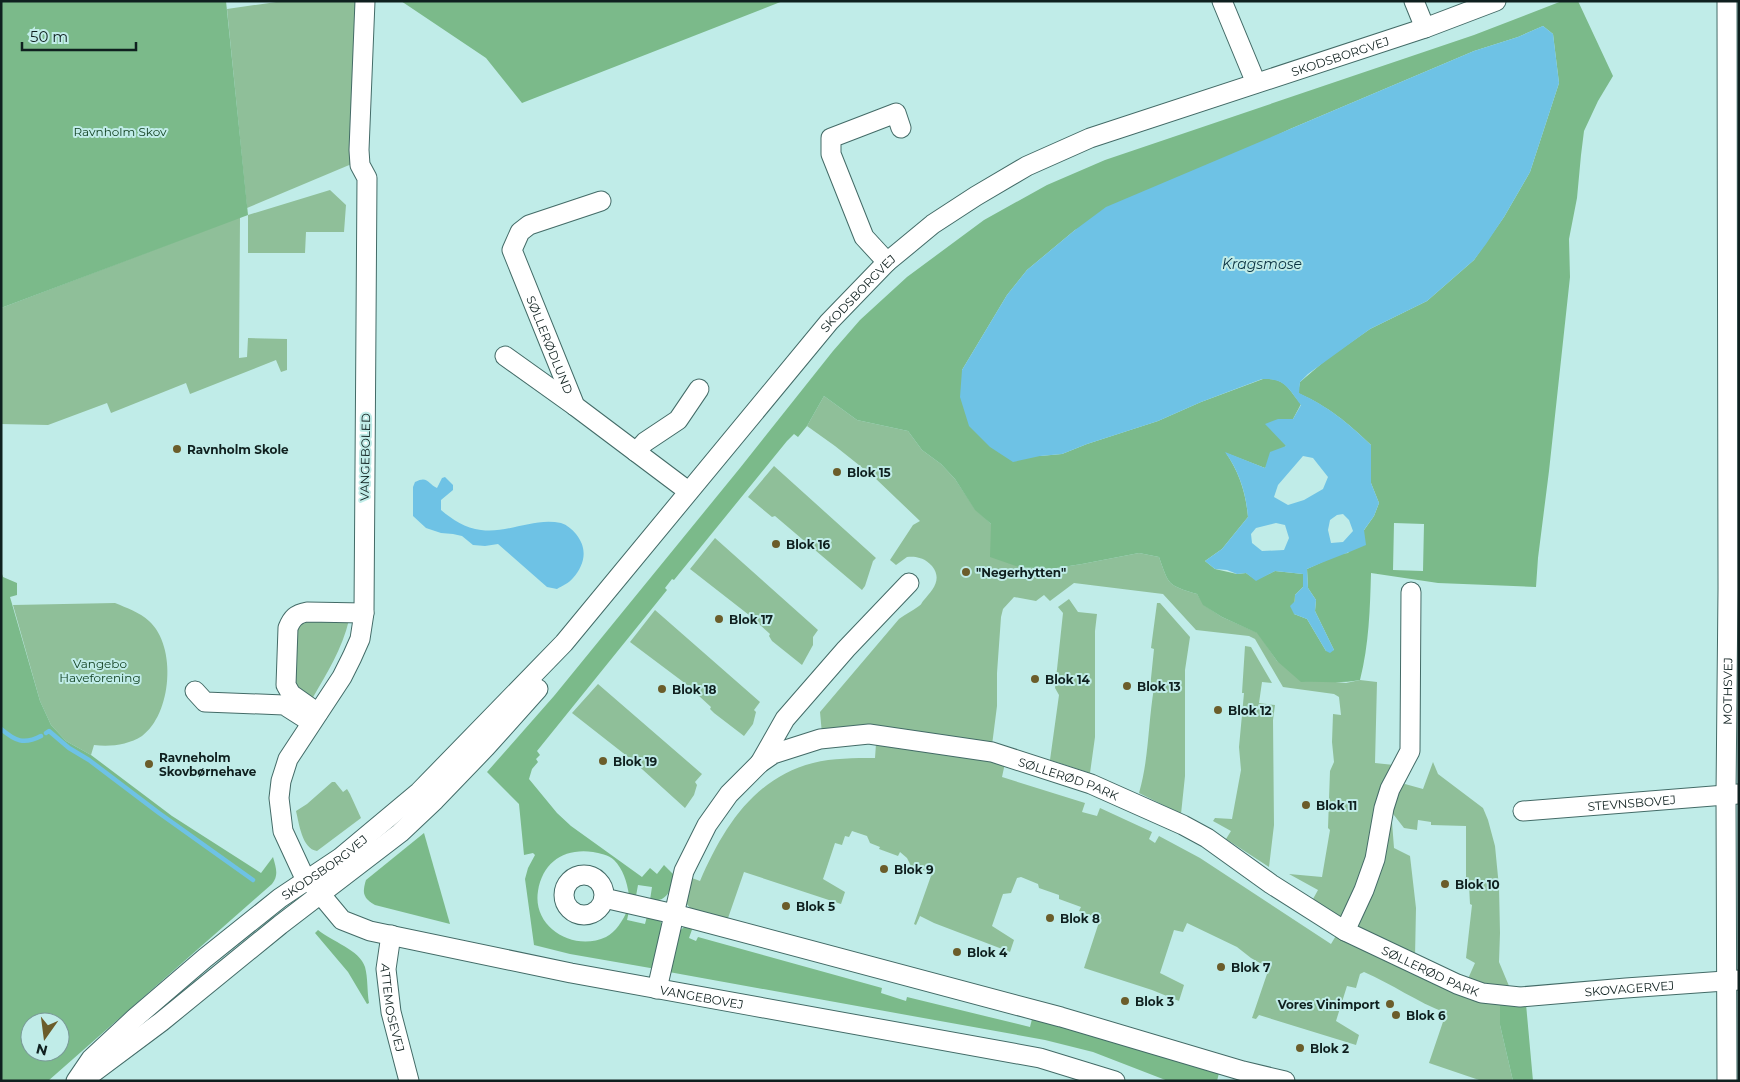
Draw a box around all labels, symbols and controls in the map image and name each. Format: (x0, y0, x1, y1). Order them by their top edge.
scale bar (22, 20, 136, 52)
text: 50 m (30, 27, 68, 46)
street label: SKODSBORGVEJ (1289, 33, 1391, 79)
park label: Ravnholm Skov (73, 124, 167, 139)
street label: SKODSBORGVEJ (817, 251, 898, 335)
water label: Kragsmose (1222, 255, 1302, 273)
street label: SØLLERØDLUND (524, 293, 577, 396)
street label: VANGEBOLED (357, 413, 373, 501)
place label: Ravnholm Skole (187, 442, 289, 457)
marker: Ravnholm Skole (171, 443, 183, 455)
place label: Blok 15 (847, 465, 891, 480)
marker: Blok 15 (831, 466, 843, 478)
place label: Blok 16 (786, 537, 831, 552)
marker: Blok 16 (770, 538, 782, 550)
place label: "Negerhytten" (976, 565, 1066, 580)
marker: "Negerhytten" (960, 566, 972, 578)
place label: Blok 17 (729, 612, 774, 627)
marker: Blok 17 (713, 613, 725, 625)
park label: Vangebo Haveforening (59, 656, 141, 685)
street label: MOTHSVEJ (1719, 657, 1735, 725)
place label: Blok 14 (1045, 672, 1091, 687)
marker: Blok 14 (1029, 673, 1041, 685)
place label: Blok 13 (1137, 679, 1181, 694)
marker: Blok 13 (1121, 680, 1133, 692)
place label: Blok 18 (672, 682, 717, 697)
marker: Blok 18 (656, 683, 668, 695)
place label: Blok 12 (1228, 703, 1272, 718)
marker: Blok 12 (1212, 704, 1224, 716)
place label: Ravneholm Skovbørnehave (159, 750, 257, 779)
place label: Blok 19 (613, 754, 658, 769)
street label: SØLLERØD PARK (1017, 754, 1122, 803)
marker: Blok 19 (597, 755, 609, 767)
marker: Ravneholm Skovbørnehave (143, 758, 155, 770)
street label: STEVNSBOVEJ (1587, 791, 1676, 813)
place label: Blok 11 (1316, 798, 1357, 813)
marker: Blok 11 (1300, 799, 1312, 811)
street label: SKODSBORGVEJ (278, 831, 370, 903)
place label: Blok 9 (894, 862, 934, 877)
marker: Blok 9 (878, 863, 890, 875)
place label: Blok 10 (1455, 877, 1500, 892)
marker: Blok 10 (1439, 878, 1451, 890)
place label: Blok 5 (796, 899, 835, 914)
marker: Blok 5 (780, 900, 792, 912)
place label: Blok 8 (1060, 911, 1100, 926)
marker: Blok 8 (1044, 912, 1056, 924)
street label: SØLLERØD PARK (1379, 942, 1482, 999)
place label: Blok 4 (967, 945, 1008, 960)
marker: Blok 4 (951, 946, 963, 958)
place label: Blok 7 (1231, 960, 1271, 975)
marker: Blok 7 (1215, 961, 1227, 973)
street label: ATTEMOSEVEJ (378, 963, 409, 1054)
street label: SKOVAGERVEJ (1584, 977, 1675, 999)
street label: VANGEBOVEJ (659, 982, 745, 1012)
place label: Blok 3 (1135, 994, 1174, 1009)
marker: Blok 3 (1119, 995, 1131, 1007)
place label: Vores Vinimport (1277, 997, 1381, 1012)
marker: Vores Vinimport (1384, 998, 1396, 1010)
place label: Blok 6 (1406, 1008, 1446, 1023)
marker: Blok 6 (1390, 1009, 1402, 1021)
north arrow (20, 1012, 70, 1062)
text: N (34, 1040, 50, 1060)
place label: Blok 2 (1310, 1041, 1349, 1056)
marker: Blok 2 (1294, 1042, 1306, 1054)

